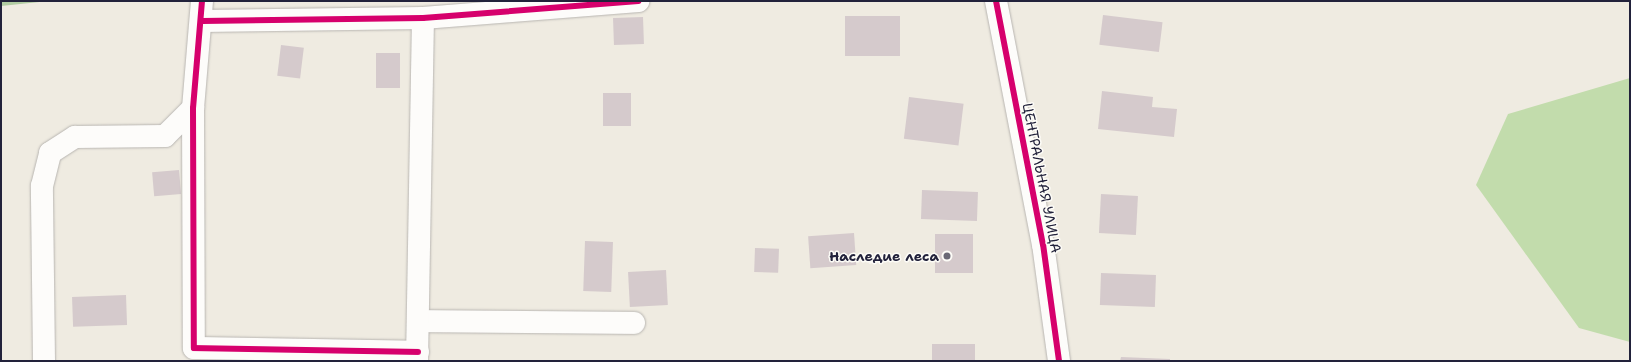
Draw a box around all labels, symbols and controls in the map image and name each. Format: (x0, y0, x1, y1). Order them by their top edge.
street label: ЦЕНТРАЛЬНАЯ УЛИЦА (1019, 102, 1065, 254)
place label: Наследие леса (829, 248, 939, 264)
marker: Наследие леса (942, 251, 952, 261)

